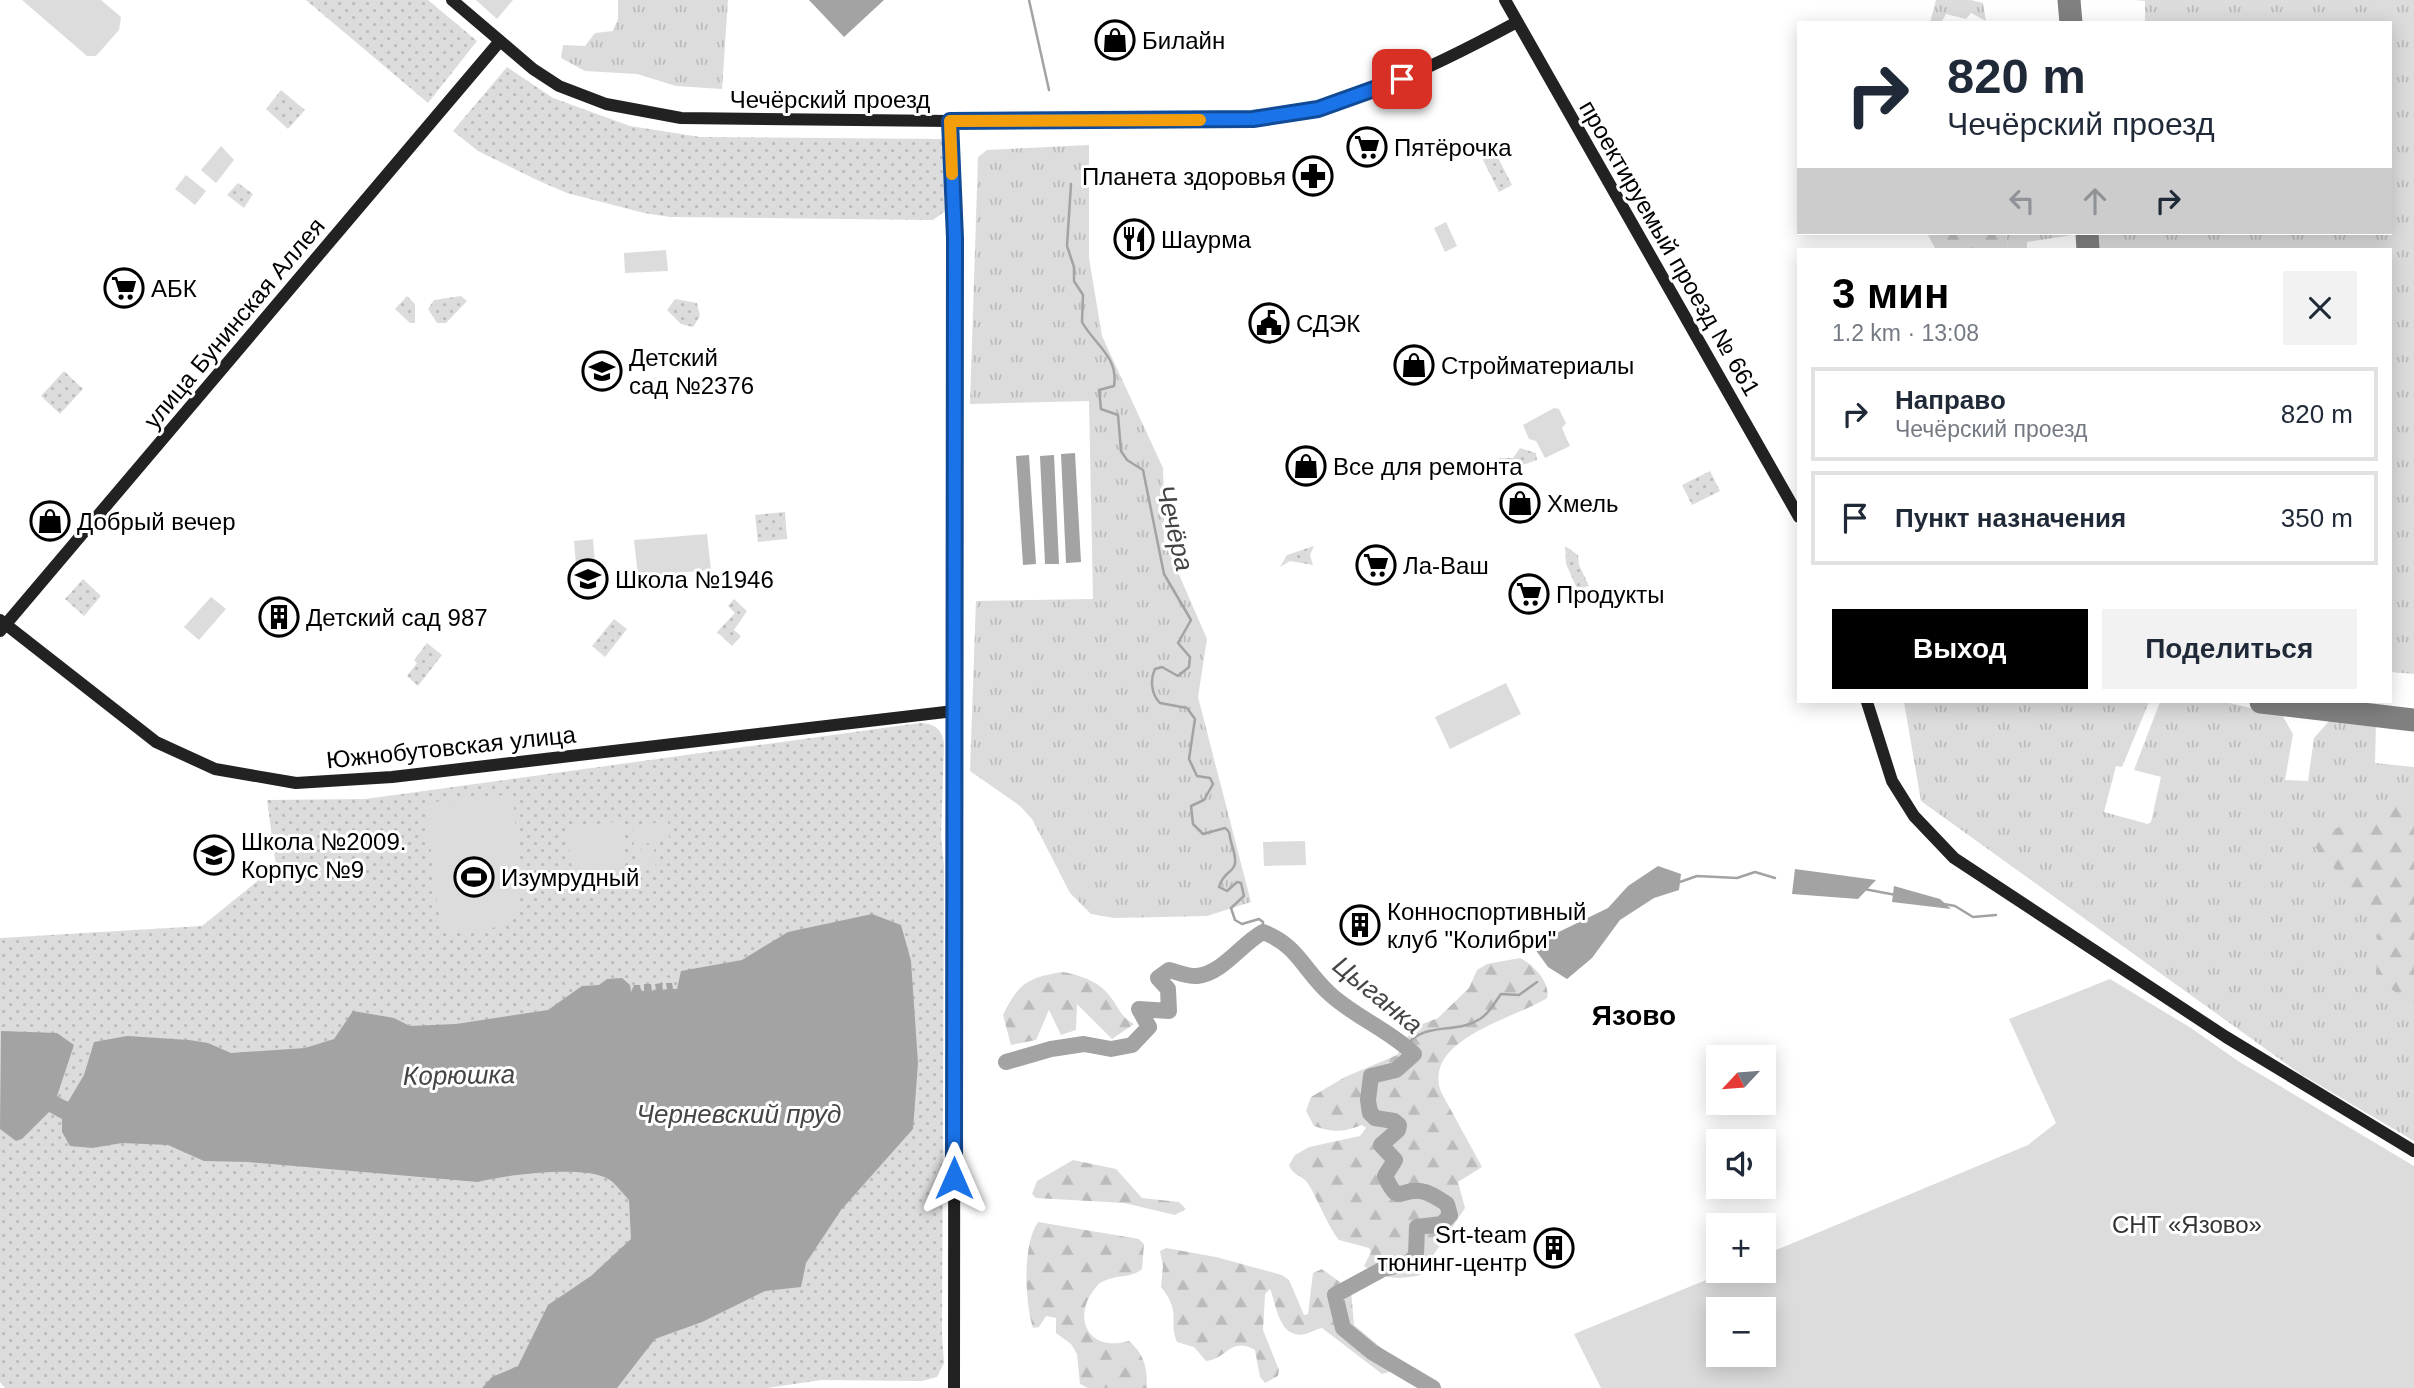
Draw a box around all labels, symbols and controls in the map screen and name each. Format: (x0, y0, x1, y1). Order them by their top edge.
shop icon: Билайн (1094, 19, 1136, 61)
place label: Билайн (1142, 27, 1225, 54)
pin (1372, 49, 1432, 109)
icon: right (1832, 49, 1923, 140)
text: 820 m (1947, 49, 2086, 103)
icon: arrive (1383, 60, 1421, 98)
street label: Чечёрский проезд (730, 86, 930, 113)
street label: проектируемый проезд № 661 (1574, 96, 1766, 400)
text: Чечёрский проезд (1947, 106, 2215, 142)
supermarket icon: Пятёрочка (1346, 126, 1388, 168)
place label: Пятёрочка (1394, 134, 1512, 161)
pharmacy icon: Планета здоровья (1292, 155, 1334, 197)
place label: Планета здоровья (1082, 163, 1286, 190)
icon: left (2003, 182, 2041, 220)
icon: ahead (2076, 182, 2114, 220)
icon: right (2149, 182, 2187, 220)
street label: улица Бунинская Аллея (138, 212, 330, 434)
restaurant icon: Шаурма (1113, 218, 1155, 260)
place label: Шаурма (1161, 226, 1252, 253)
supermarket icon: АБК (103, 267, 145, 309)
text: 3 мин (1832, 270, 1949, 317)
button: close (2283, 271, 2357, 345)
place label: АБК (151, 275, 197, 302)
public building icon: СДЭК (1248, 302, 1290, 344)
place label: СДЭК (1296, 310, 1360, 337)
text: 1.2 km · 13:08 (1832, 320, 1979, 346)
place label: Детский сад №2376 (629, 344, 754, 399)
shop icon: Стройматериалы (1393, 344, 1435, 386)
school or university icon: Детский сад №2376 (581, 350, 623, 392)
place label: Стройматериалы (1441, 352, 1634, 379)
text: Направо (1895, 385, 2006, 415)
icon: right (1836, 395, 1874, 433)
text: 820 m (2281, 399, 2353, 429)
text: Чечёрский проезд (1895, 416, 2087, 442)
shop icon: Все для ремонта (1285, 445, 1327, 487)
place label: Все для ремонта (1333, 453, 1523, 480)
water label: Чечёра (1150, 482, 1200, 574)
shop icon: Хмель (1499, 482, 1541, 524)
place label: Хмель (1547, 490, 1619, 517)
icon: arrive (1836, 499, 1874, 537)
shop icon: Добрый вечер (29, 500, 71, 542)
text: Пункт назначения (1895, 503, 2126, 533)
text: 350 m (2281, 503, 2353, 533)
place label: Добрый вечер (77, 508, 236, 535)
supermarket icon: Ла-Ваш (1355, 544, 1397, 586)
place label: Ла-Ваш (1403, 552, 1489, 579)
school or university icon: Школа №1946 (567, 558, 609, 600)
place label: Школа №1946 (615, 566, 774, 593)
supermarket icon: Продукты (1508, 573, 1550, 615)
place label: Продукты (1556, 581, 1664, 608)
building icon: Детский сад 987 (258, 596, 300, 638)
place label: Детский сад 987 (306, 604, 488, 631)
button: Выход (1832, 609, 2088, 689)
button: Поделиться (2102, 609, 2357, 689)
street label: Южнобутовская улица (325, 720, 578, 774)
place label: Школа №2009. Корпус №9 (241, 828, 406, 883)
school or university icon: Школа №2009. Корпус №9 (193, 834, 235, 876)
sports icon: Изумрудный (453, 856, 495, 898)
place label: Изумрудный (501, 864, 639, 891)
place label: Конноспортивный клуб "Колибри" (1387, 898, 1586, 953)
building icon: Конноспортивный клуб "Колибри" (1339, 904, 1381, 946)
water label: Цыганка (1327, 950, 1429, 1040)
district label: Язово (1592, 1000, 1676, 1031)
north arrow (1706, 1045, 1776, 1115)
map controls (1706, 1045, 1776, 1367)
water label: Корюшка (403, 1059, 515, 1091)
water label: Черневский пруд (637, 1099, 841, 1129)
button: sound (1706, 1129, 1776, 1199)
position arrow (917, 1141, 991, 1215)
park label: СНТ «Язово» (2112, 1211, 2262, 1238)
button: + (1706, 1213, 1776, 1283)
place label: Srt-team тюнинг-центр (1377, 1221, 1527, 1276)
building icon: Srt-team тюнинг-центр (1533, 1227, 1575, 1269)
button: − (1706, 1297, 1776, 1367)

